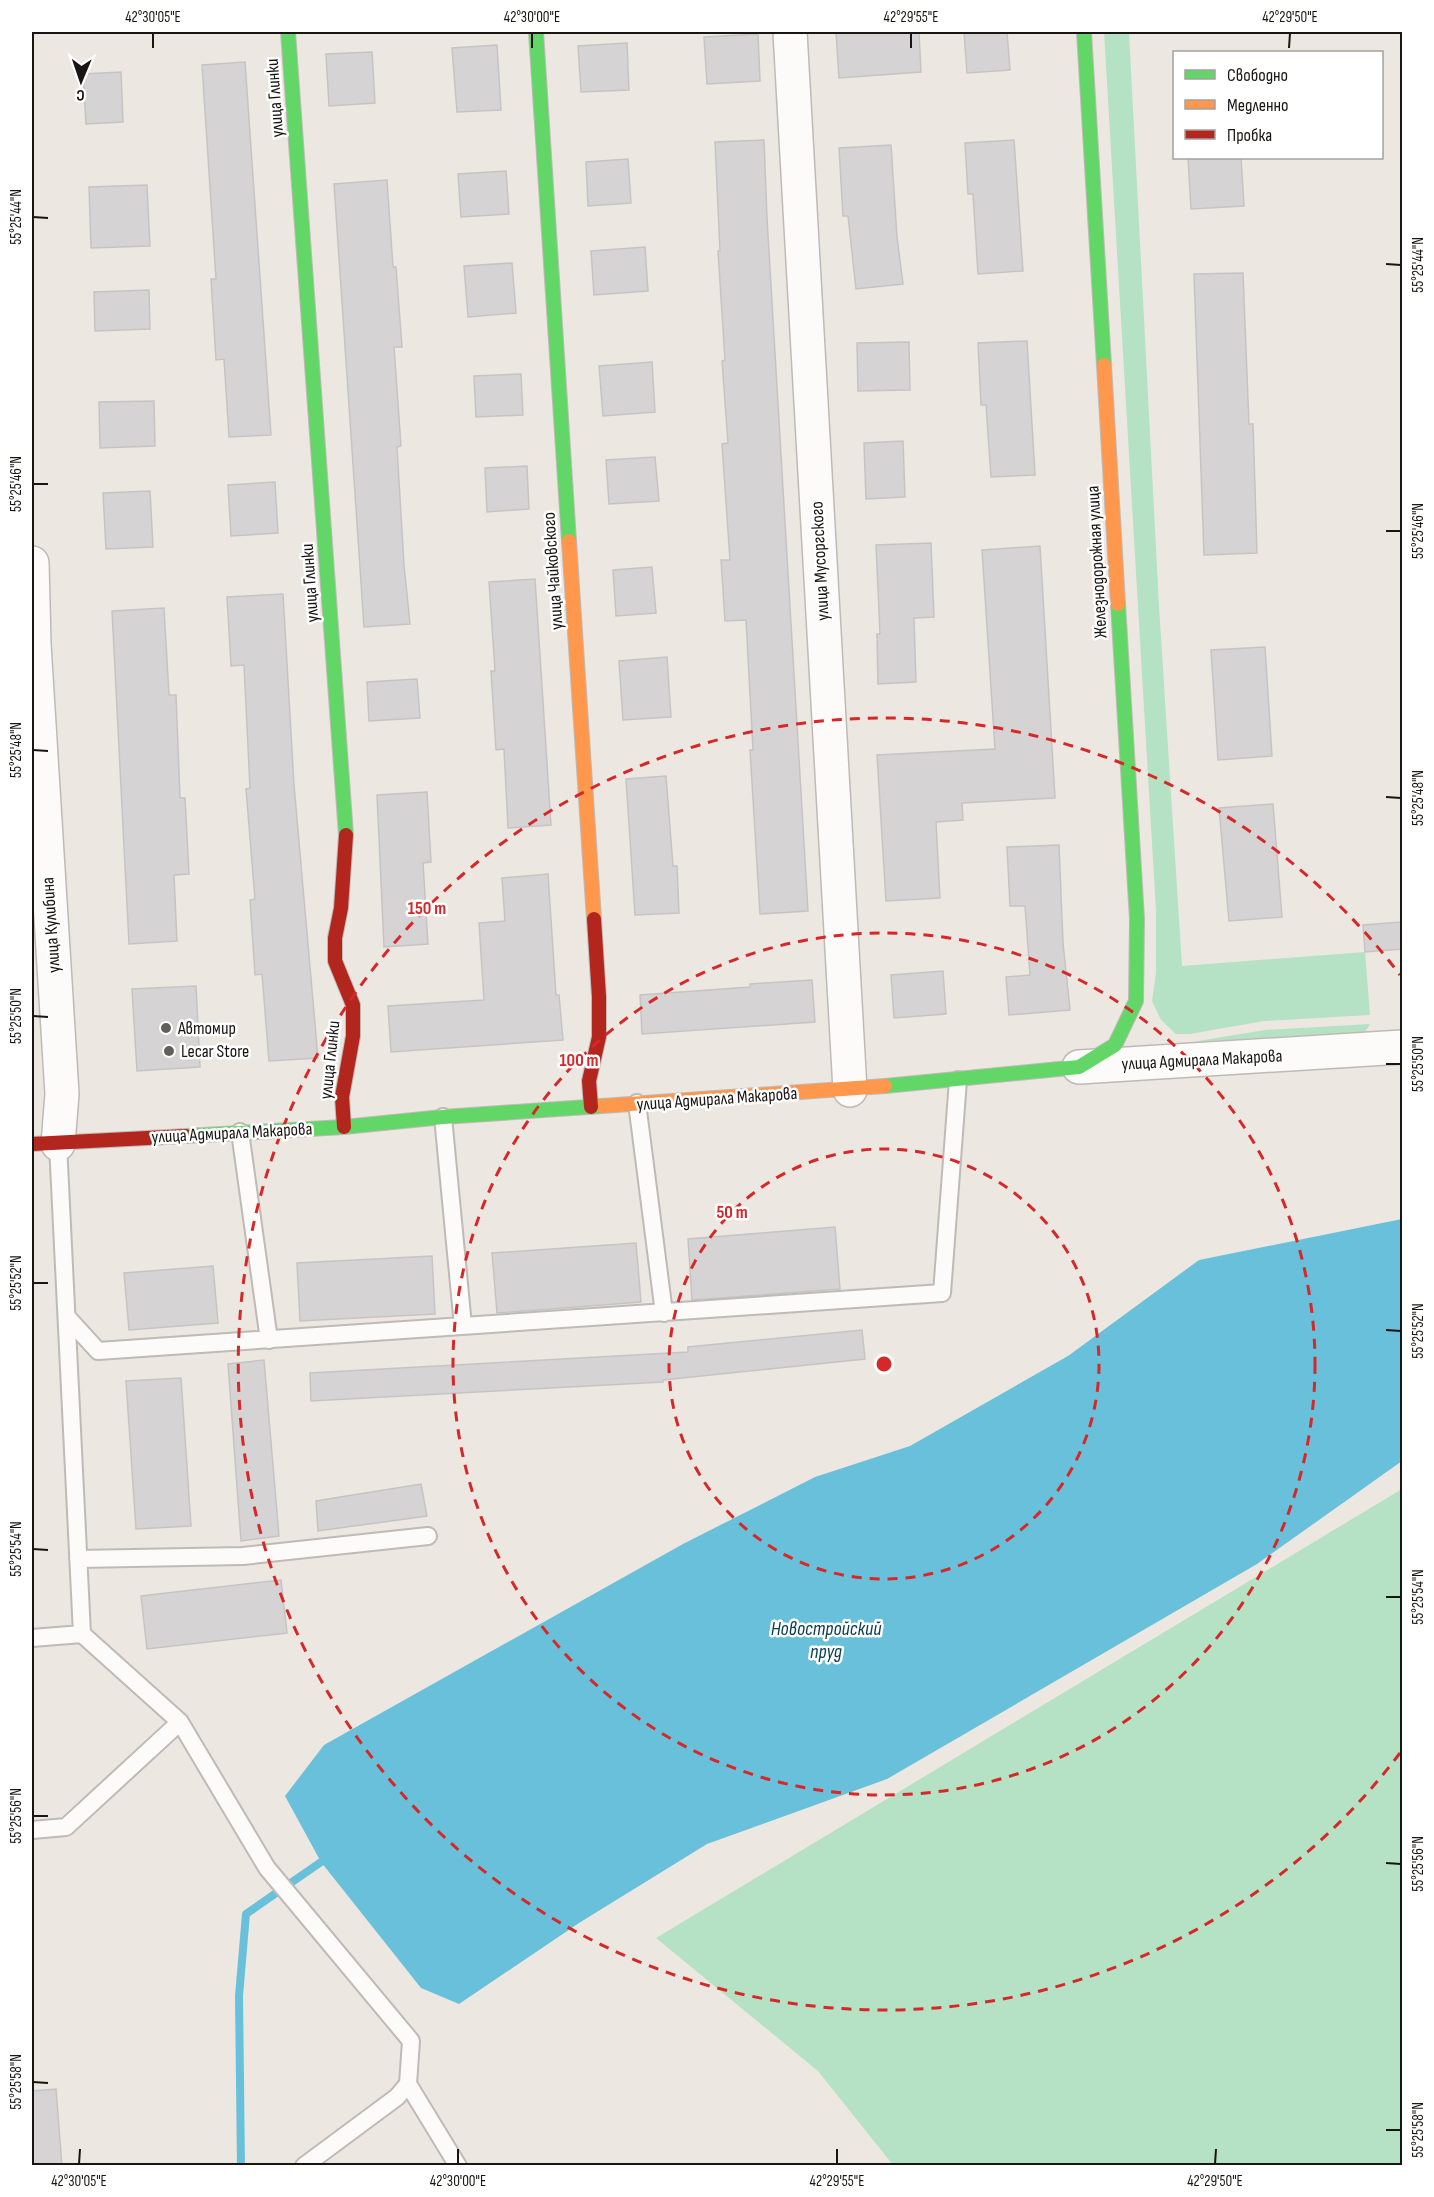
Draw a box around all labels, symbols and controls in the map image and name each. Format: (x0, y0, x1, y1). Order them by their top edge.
text: 42°30'05"E (125, 8, 181, 27)
text: 42°30'00"E (504, 8, 560, 27)
text: 42°29'55"E (884, 8, 938, 27)
text: 42°29'50"E (1262, 8, 1318, 27)
north arrow (51, 51, 111, 111)
legend (1173, 51, 1383, 159)
street label: улица Глинки (262, 58, 288, 138)
text: Свободно (1227, 65, 1288, 86)
text: С (76, 85, 85, 104)
text: Медленно (1227, 95, 1289, 116)
text: Пробка (1227, 125, 1272, 146)
text: 55°25'44"N (7, 189, 26, 245)
text: 55°25'44"N (1409, 237, 1428, 293)
text: 55°25'46"N (7, 456, 26, 512)
street label: Железнодорожная улица (1083, 485, 1111, 639)
street label: улица Мусоргского (806, 501, 834, 621)
text: 55°25'46"N (1409, 503, 1428, 559)
street label: улица Чайковского (538, 511, 568, 631)
street label: улица Глинки (297, 543, 323, 623)
text: 55°25'48"N (7, 722, 26, 778)
text: 55°25'48"N (1409, 770, 1428, 826)
street label: улица Кулибина (37, 876, 65, 974)
text: 150 m (408, 898, 446, 919)
text: 55°25'50"N (7, 988, 26, 1044)
place label: Автомир (177, 1018, 236, 1039)
street label: улица Глинки (315, 1020, 345, 1100)
marker: Автомир (159, 1021, 173, 1035)
text: 55°25'50"N (1409, 1036, 1428, 1092)
place label: Lecar Store (181, 1041, 249, 1062)
marker: Lecar Store (162, 1044, 176, 1058)
street label: улица Адмирала Макарова (1121, 1045, 1283, 1075)
text: 100 m (560, 1050, 599, 1071)
street label: улица Адмирала Макарова (636, 1083, 798, 1115)
street label: улица Адмирала Макарова (151, 1118, 313, 1148)
text: 50 m (716, 1202, 748, 1223)
text: 55°25'52"N (7, 1255, 26, 1311)
text: 55°25'52"N (1409, 1303, 1428, 1359)
centre of rings (874, 1354, 894, 1374)
text: 55°25'54"N (7, 1521, 26, 1577)
text: 55°25'54"N (1409, 1569, 1428, 1625)
water label: Новостройский пруд (771, 1617, 882, 1664)
text: 55°25'56"N (7, 1788, 26, 1844)
text: 55°25'56"N (1409, 1836, 1428, 1892)
text: 55°25'58"N (7, 2054, 26, 2110)
text: 55°25'58"N (1409, 2102, 1428, 2158)
text: 42°30'05"E (51, 2172, 107, 2191)
text: 42°30'00"E (430, 2172, 486, 2191)
text: 42°29'55"E (810, 2172, 864, 2191)
text: 42°29'50"E (1187, 2172, 1243, 2191)

